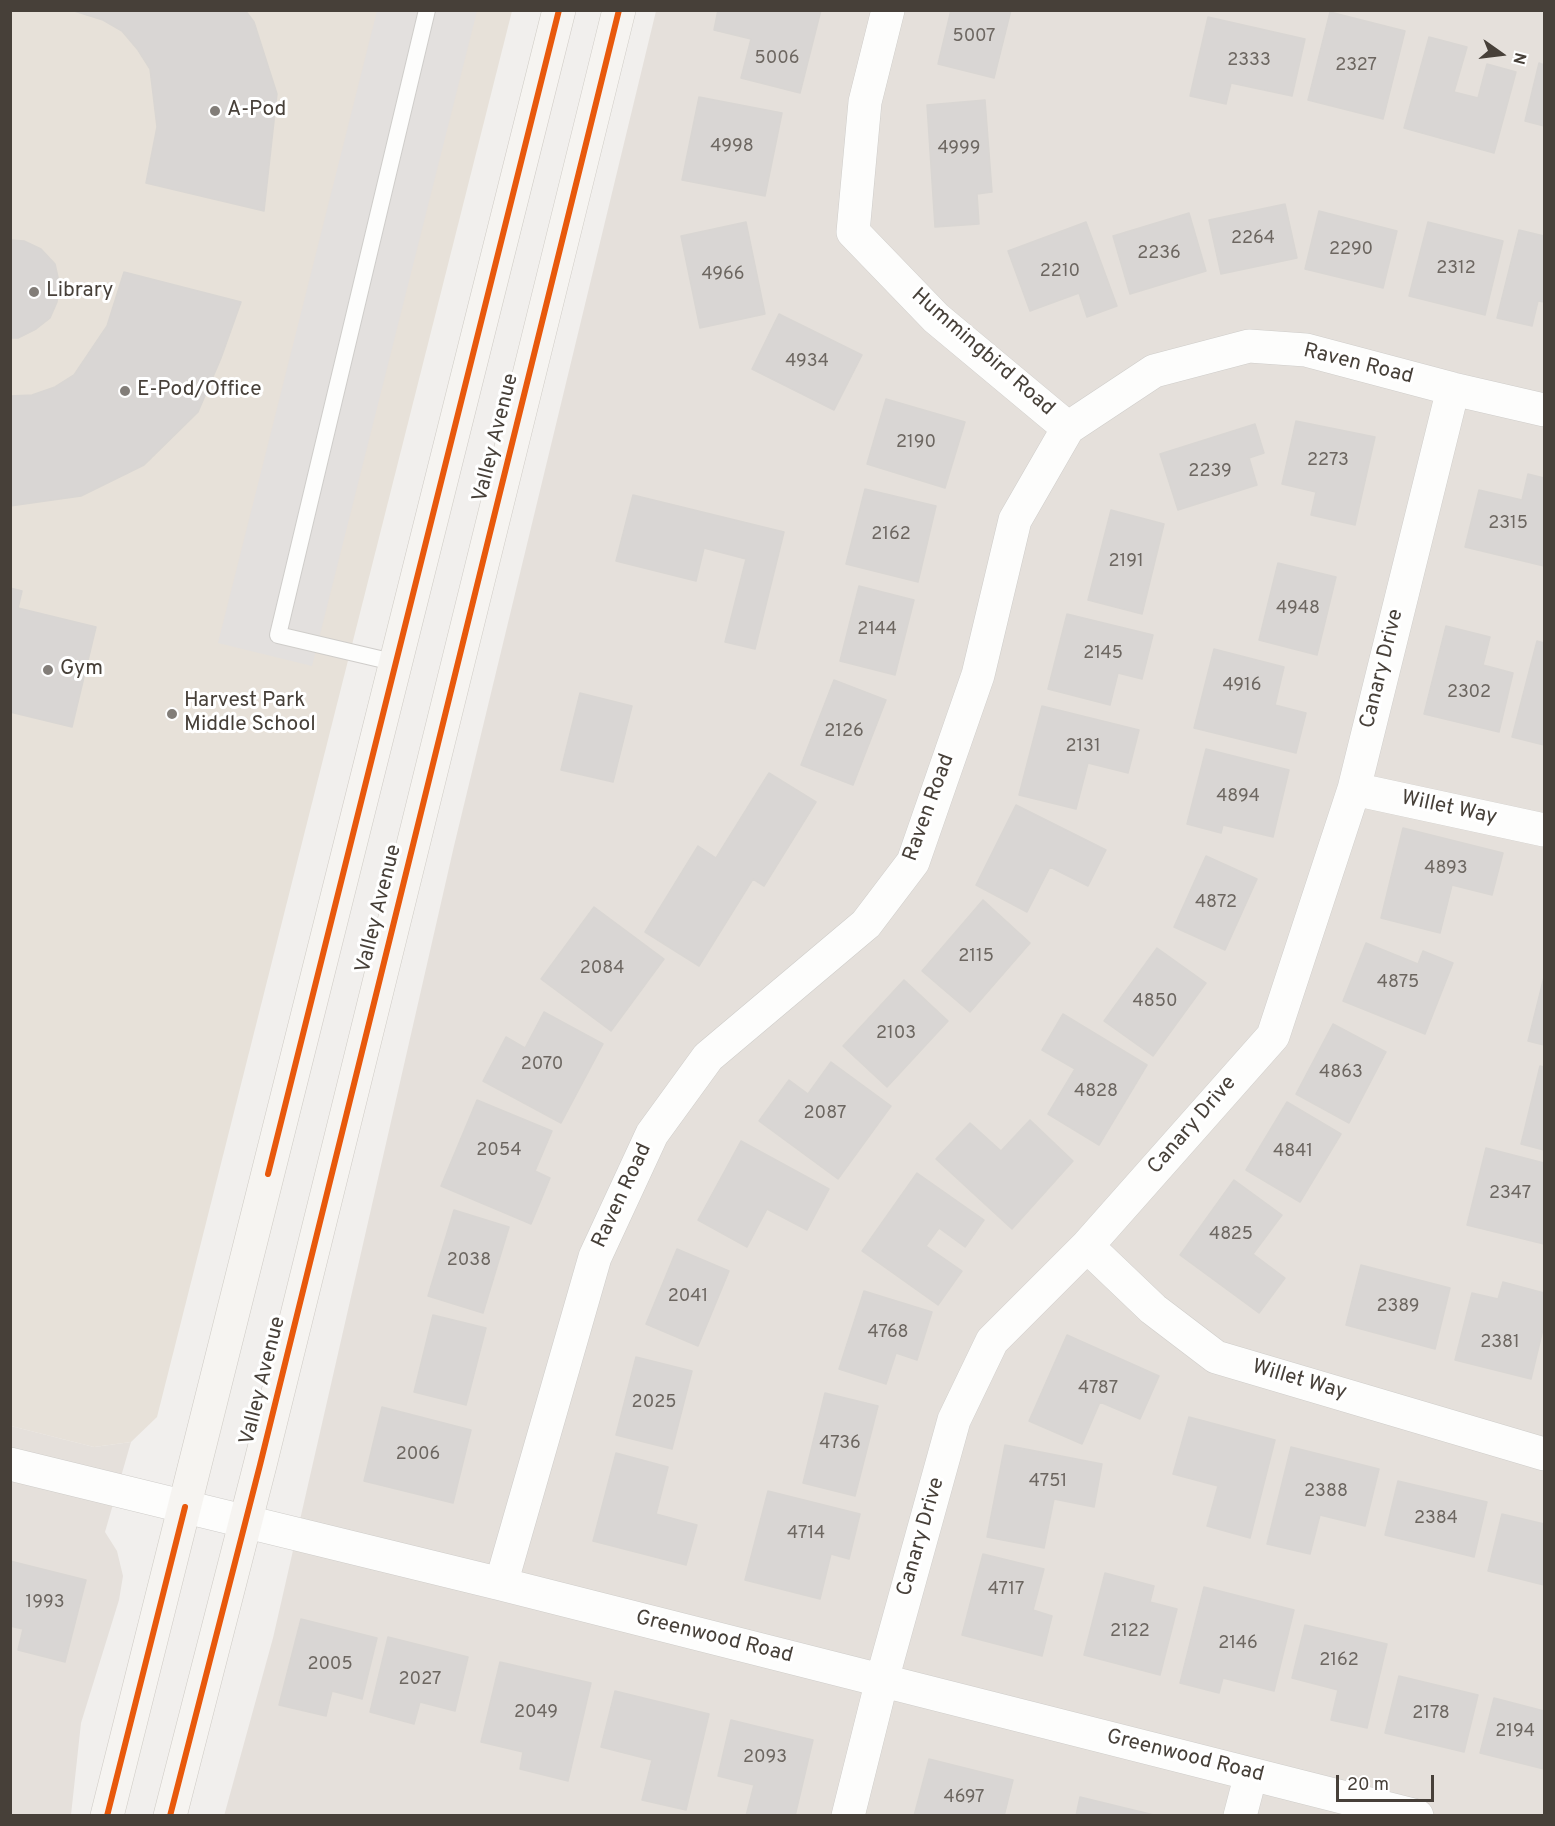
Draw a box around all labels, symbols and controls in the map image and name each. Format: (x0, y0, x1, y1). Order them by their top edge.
north arrow (1471, 24, 1531, 84)
house number: 5007 (953, 26, 995, 48)
house number: 5006 (755, 48, 799, 70)
house number: 2333 (1227, 50, 1271, 72)
text: N (1507, 50, 1530, 66)
house number: 2327 (1335, 55, 1377, 77)
place label: A-Pod (227, 98, 286, 124)
marker: A-Pod (208, 104, 222, 118)
house number: 4998 (710, 136, 754, 158)
house number: 4999 (937, 138, 981, 160)
house number: 2264 (1231, 228, 1275, 250)
house number: 2290 (1329, 239, 1373, 261)
house number: 2236 (1137, 243, 1181, 265)
house number: 2312 (1436, 258, 1476, 280)
house number: 2210 (1040, 261, 1080, 283)
house number: 4966 (701, 264, 745, 286)
place label: Library (46, 279, 113, 305)
street label: Hummingbird Road (905, 284, 1059, 422)
marker: Library (27, 285, 41, 299)
street label: Raven Road (1300, 339, 1416, 391)
house number: 4934 (785, 351, 829, 373)
street label: Valley Avenue (469, 371, 525, 505)
place label: E-Pod/Office (137, 378, 262, 404)
marker: E-Pod/Office (118, 384, 132, 398)
house number: 2190 (896, 432, 936, 454)
house number: 2273 (1307, 450, 1349, 472)
house number: 2239 (1188, 461, 1232, 483)
house number: 2315 (1488, 513, 1528, 535)
house number: 2162 (871, 524, 911, 546)
house number: 2191 (1108, 551, 1144, 573)
house number: 4948 (1276, 598, 1320, 620)
street label: Canary Drive (1356, 607, 1410, 731)
house number: 2144 (857, 619, 897, 641)
house number: 2145 (1083, 643, 1123, 665)
place label: Gym (60, 657, 103, 683)
marker: Gym (41, 663, 55, 677)
house number: 4916 (1222, 675, 1262, 697)
house number: 2302 (1447, 682, 1491, 704)
place label: Harvest Park Middle School (184, 689, 316, 739)
marker: Harvest Park Middle School (165, 707, 179, 721)
house number: 2126 (824, 721, 864, 743)
house number: 2131 (1065, 736, 1101, 758)
street label: Raven Road (899, 751, 961, 865)
house number: 4894 (1216, 786, 1260, 808)
street label: Willet Way (1399, 787, 1499, 831)
street label: Valley Avenue (352, 842, 408, 976)
house number: 4893 (1424, 858, 1468, 880)
house number: 4872 (1195, 892, 1237, 914)
house number: 2115 (958, 946, 994, 968)
house number: 2084 (580, 958, 624, 980)
house number: 4875 (1377, 972, 1419, 994)
house number: 4850 (1133, 991, 1177, 1013)
house number: 2103 (876, 1023, 916, 1045)
house number: 2070 (521, 1054, 563, 1076)
house number: 4863 (1319, 1062, 1363, 1084)
street label: Canary Drive (1143, 1072, 1243, 1180)
house number: 4828 (1074, 1081, 1118, 1103)
house number: 2087 (804, 1103, 846, 1125)
house number: 2054 (476, 1140, 522, 1162)
street label: Raven Road (588, 1140, 658, 1252)
house number: 4841 (1273, 1141, 1313, 1163)
house number: 2347 (1489, 1183, 1531, 1205)
house number: 4825 (1209, 1224, 1253, 1246)
house number: 2038 (447, 1250, 491, 1272)
house number: 2041 (668, 1286, 708, 1308)
house number: 2389 (1376, 1296, 1420, 1318)
street label: Valley Avenue (236, 1314, 292, 1448)
house number: 4768 (867, 1322, 909, 1344)
house number: 2381 (1480, 1332, 1520, 1354)
street label: Willet Way (1249, 1355, 1349, 1407)
house number: 4787 (1078, 1378, 1118, 1400)
house number: 2025 (632, 1392, 676, 1414)
house number: 4736 (819, 1433, 861, 1455)
house number: 2006 (396, 1444, 440, 1466)
house number: 4751 (1029, 1471, 1067, 1493)
street label: Canary Drive (893, 1475, 951, 1599)
house number: 2388 (1304, 1481, 1348, 1503)
house number: 2384 (1414, 1508, 1458, 1530)
house number: 4714 (787, 1523, 825, 1545)
house number: 4717 (988, 1579, 1024, 1601)
house number: 1993 (25, 1592, 65, 1614)
street label: Greenwood Road (633, 1606, 795, 1670)
house number: 2122 (1110, 1621, 1150, 1643)
house number: 2146 (1218, 1633, 1258, 1655)
house number: 2162 (1319, 1650, 1359, 1672)
house number: 2005 (307, 1654, 353, 1676)
house number: 2027 (399, 1669, 441, 1691)
house number: 2049 (514, 1702, 558, 1724)
house number: 2178 (1412, 1703, 1450, 1725)
house number: 2194 (1495, 1721, 1535, 1743)
street label: Greenwood Road (1104, 1725, 1266, 1789)
house number: 2093 (743, 1747, 787, 1769)
scale bar (1339, 1763, 1436, 1801)
text: 20 m (1347, 1774, 1389, 1797)
house number: 4697 (944, 1787, 984, 1809)

